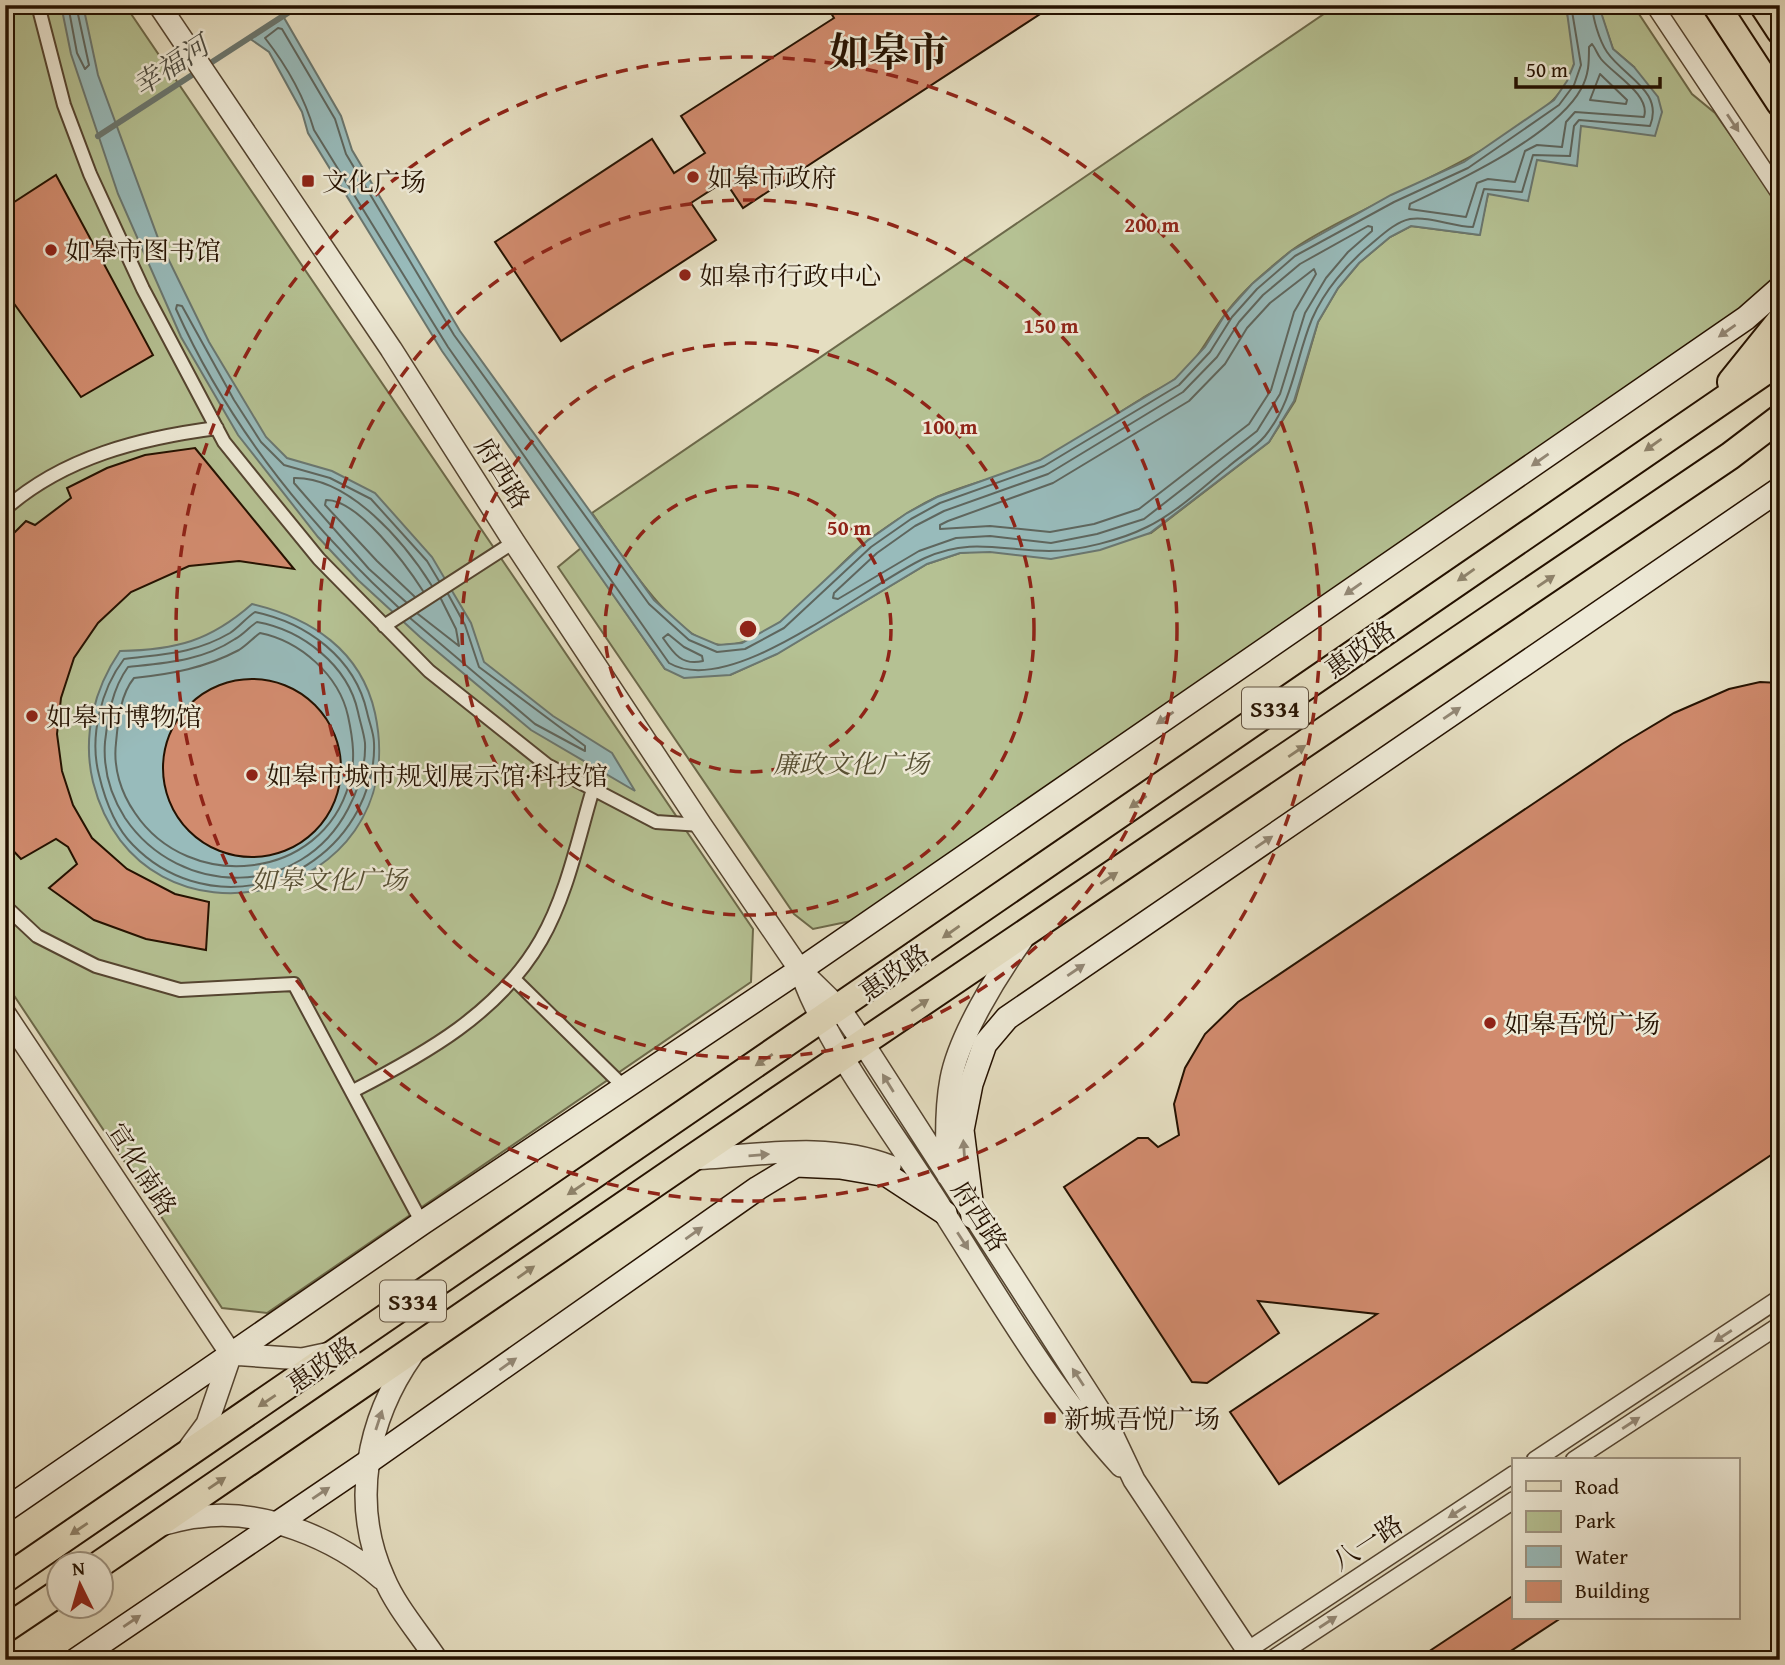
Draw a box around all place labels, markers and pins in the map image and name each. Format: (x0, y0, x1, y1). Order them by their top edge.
place label: 如皋市政府 (707, 158, 837, 197)
place label: 文化广场 (322, 162, 426, 201)
marker: 如皋市政府 (685, 169, 701, 185)
marker: 文化广场 (300, 173, 316, 189)
place label: 如皋市图书馆 (65, 231, 221, 270)
marker: 如皋市图书馆 (43, 242, 59, 258)
place label: 如皋市行政中心 (699, 256, 881, 295)
marker: 如皋市行政中心 (677, 267, 693, 283)
centre of rings (736, 617, 760, 641)
place label: 如皋市博物馆 (46, 697, 202, 736)
marker: 如皋市博物馆 (24, 708, 40, 724)
place label: 如皋市城市规划展示馆·科技馆 (266, 756, 608, 795)
marker: 如皋市城市规划展示馆·科技馆 (244, 767, 260, 783)
place label: 如皋吾悦广场 (1504, 1004, 1660, 1043)
marker: 如皋吾悦广场 (1482, 1015, 1498, 1031)
place label: 新城吾悦广场 (1064, 1399, 1220, 1438)
marker: 新城吾悦广场 (1042, 1410, 1058, 1426)

